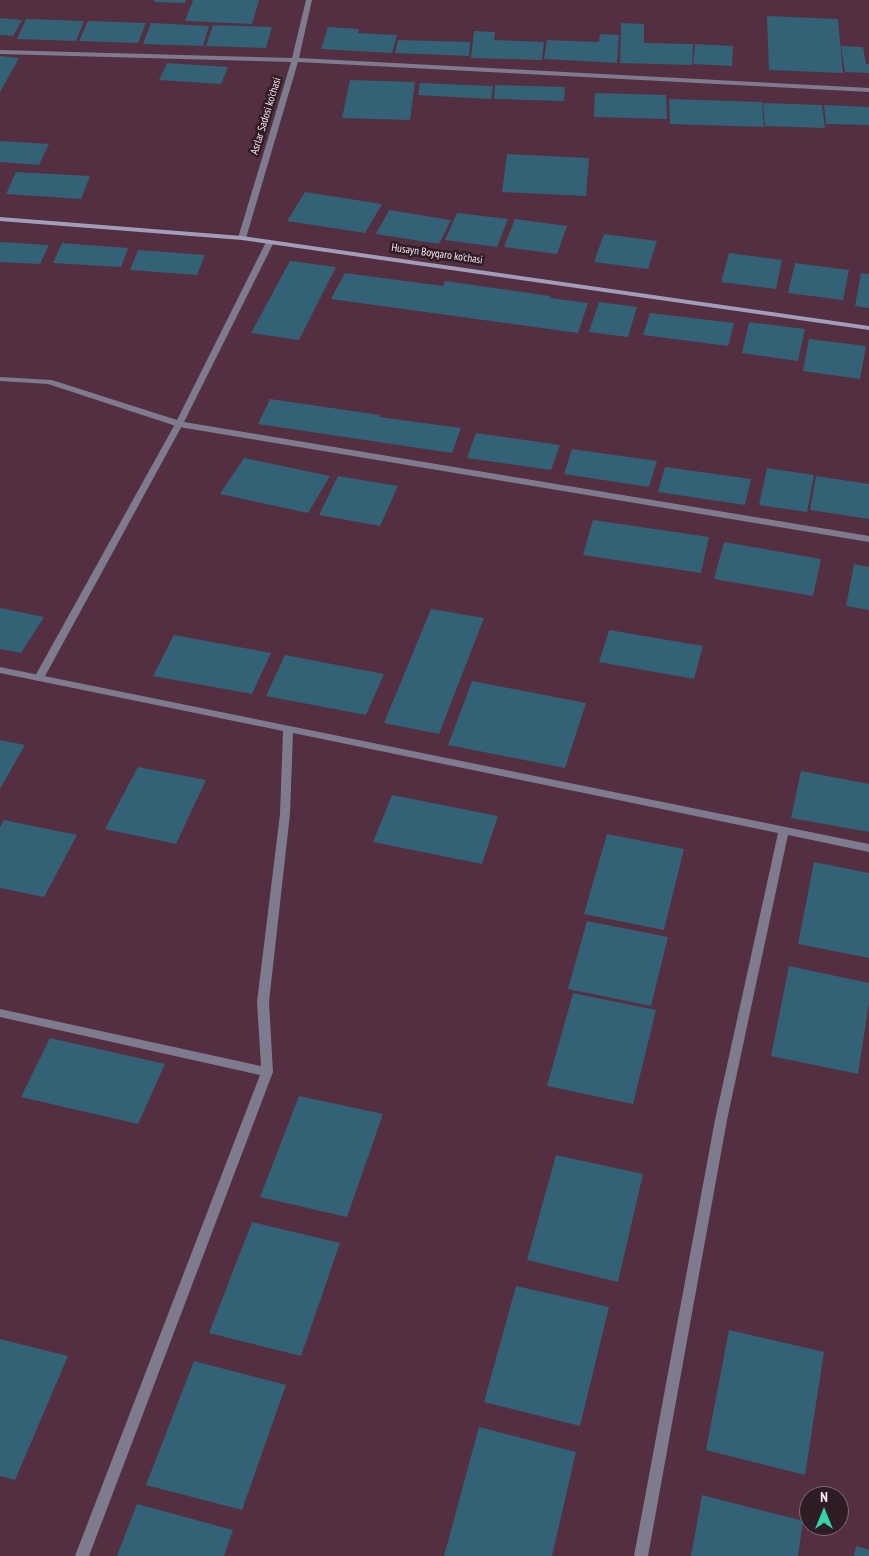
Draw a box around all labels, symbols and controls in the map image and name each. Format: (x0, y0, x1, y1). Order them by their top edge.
street label: Asrlar Sadosi ko'chasi (248, 76, 284, 156)
street label: Husayn Boyqaro ko'chasi (391, 241, 483, 267)
north arrow (799, 1486, 849, 1536)
text: N (820, 1488, 828, 1506)

